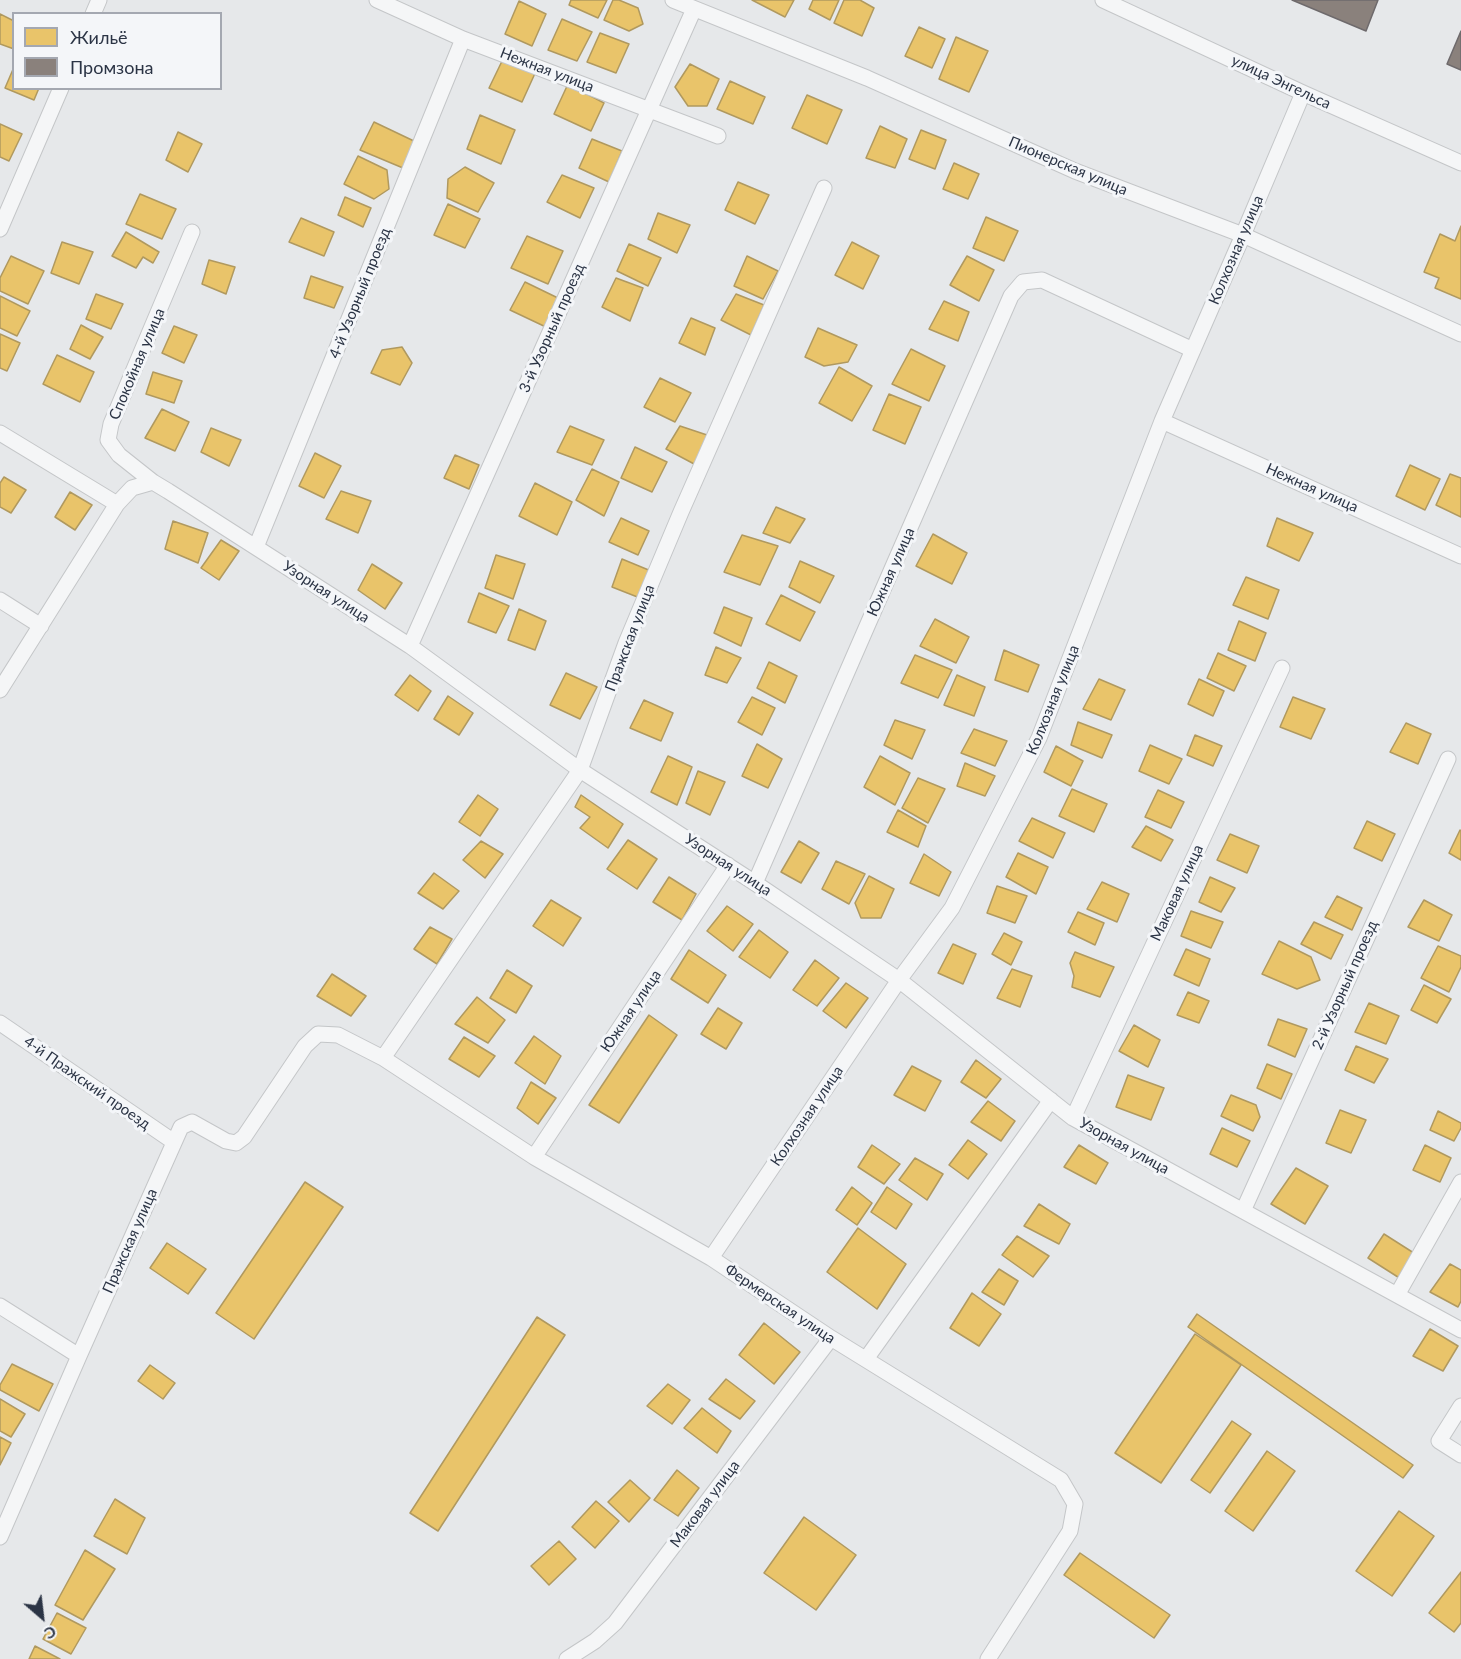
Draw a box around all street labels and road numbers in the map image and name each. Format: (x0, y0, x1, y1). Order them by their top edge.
street label: Нежная улица (498, 44, 596, 96)
street label: улица Энгельса (1228, 51, 1334, 113)
street label: Пионерская улица (1006, 133, 1130, 199)
street label: Колхозная улица (1205, 193, 1267, 307)
street label: 4-й Узорный проезд (326, 225, 394, 361)
street label: 3-й Узорный проезд (515, 261, 589, 395)
street label: Спокойная улица (105, 305, 169, 423)
street label: Нежная улица (1263, 460, 1361, 516)
street label: Южная улица (863, 525, 919, 619)
street label: Узорная улица (279, 557, 373, 627)
street label: Пражская улица (601, 582, 659, 694)
street label: Колхозная улица (1023, 642, 1083, 758)
street label: Узорная улица (681, 830, 775, 900)
street label: Маковая улица (1147, 842, 1207, 944)
street label: 2-й Узорный проезд (1308, 918, 1382, 1052)
street label: Южная улица (597, 966, 665, 1056)
street label: 4-й Пражский проезд (20, 1033, 154, 1133)
street label: Колхозная улица (767, 1063, 847, 1169)
street label: Узорная улица (1076, 1114, 1172, 1178)
street label: Пражская улица (99, 1186, 161, 1296)
street label: Фермерская улица (721, 1260, 839, 1348)
street label: Маковая улица (666, 1457, 744, 1551)

